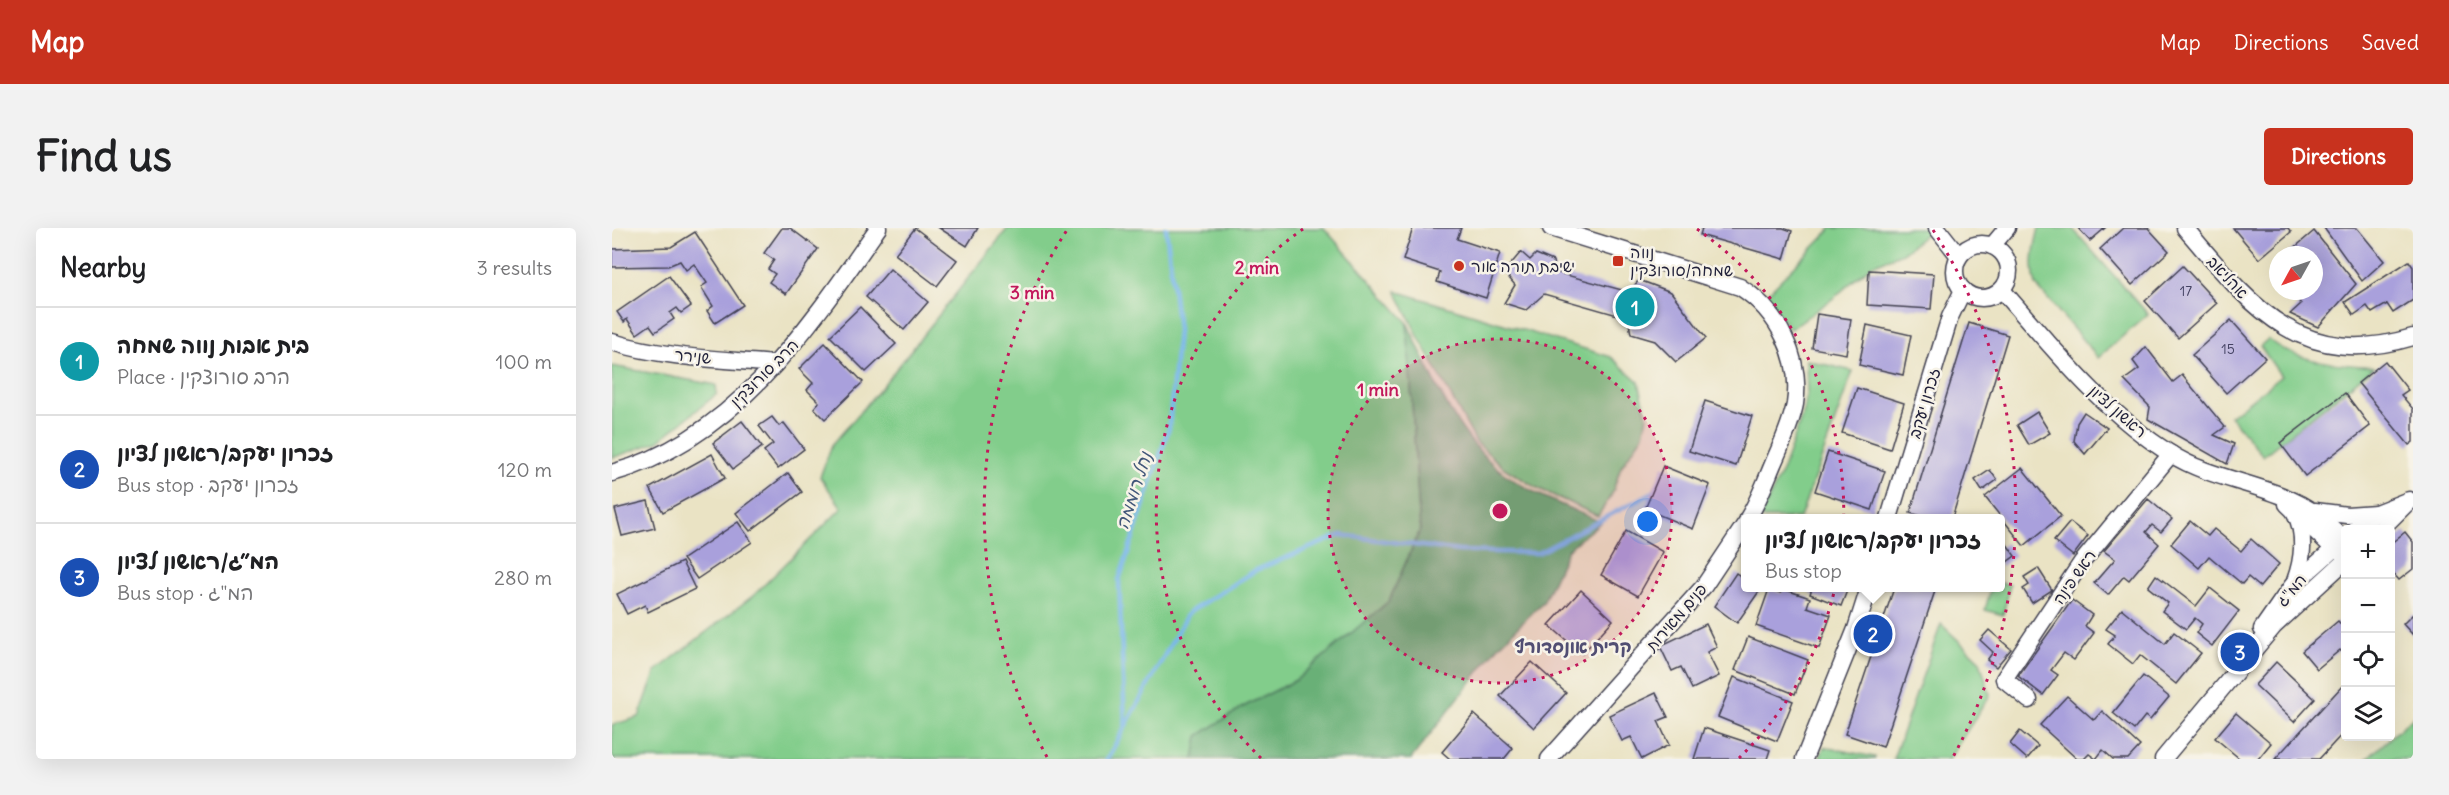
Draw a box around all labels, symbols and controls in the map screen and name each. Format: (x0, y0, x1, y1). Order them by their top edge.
text: Map (30, 24, 84, 60)
text: Map (2160, 29, 2201, 56)
text: Directions (2234, 29, 2328, 56)
text: Saved (2361, 29, 2419, 56)
button: Directions (2264, 128, 2413, 185)
text: Find us (36, 130, 172, 182)
place label: נווה שמחה/סורוצקין (1630, 242, 1733, 280)
north arrow (2269, 246, 2323, 300)
text: Nearby (60, 251, 146, 284)
street label: אהליאב (2203, 251, 2253, 303)
marker: נווה שמחה/סורוצקין (1611, 254, 1625, 268)
text: 3 results (476, 255, 552, 280)
text: 2 min (1235, 256, 1280, 279)
place label: ישיבת תורה אור (1471, 256, 1575, 276)
marker: ישיבת תורה אור (1452, 259, 1466, 273)
text: 3 min (1010, 281, 1055, 304)
house number: 17 (2180, 282, 2192, 300)
pin: 1 (1616, 284, 1654, 329)
text: בית אבות נווה שמחה (117, 331, 309, 359)
street label: הרב סורוצקין (726, 335, 802, 411)
house number: 15 (2221, 340, 2235, 358)
street label: שנירר (674, 344, 713, 368)
text: 1 (76, 349, 83, 374)
text: 100 m (495, 349, 552, 374)
text: Place · הרב סורוצקין (117, 364, 290, 389)
street label: זכרון יעקב (1904, 365, 1945, 441)
text: 1 min (1357, 378, 1399, 401)
street label: ראשון לציון (2085, 380, 2151, 442)
text: זכרון יעקב/ראשון לציון (117, 439, 334, 467)
water label: נחל רוממה (1110, 448, 1157, 532)
text: 2 (74, 457, 85, 482)
text: 120 m (498, 457, 552, 482)
text: Bus stop · זכרון יעקב (117, 472, 299, 497)
centre of rings (1490, 501, 1510, 521)
your location (1633, 507, 1662, 536)
popup (1741, 514, 2005, 592)
map controls (2341, 525, 2395, 741)
button: + (2341, 525, 2395, 579)
text: זכרון יעקב/ראשון לציון (1765, 526, 1981, 554)
street label: ראש פינה (2048, 546, 2100, 608)
text: המ״ג/ראשון לציון (117, 547, 279, 575)
text: Bus stop (1765, 558, 1842, 583)
text: 3 (74, 565, 85, 590)
text: 280 m (494, 565, 552, 590)
street label: המ"ג (2272, 570, 2310, 610)
street label: פנים מאירות (1640, 579, 1711, 656)
button: − (2341, 579, 2395, 633)
text: Bus stop · המ"ג (117, 580, 253, 605)
pin: 2 (1854, 612, 1892, 656)
pin: 3 (2220, 630, 2260, 674)
button: locate (2341, 633, 2395, 687)
district label: קרית אונסדורף (1514, 635, 1632, 658)
button: layers (2341, 687, 2395, 741)

